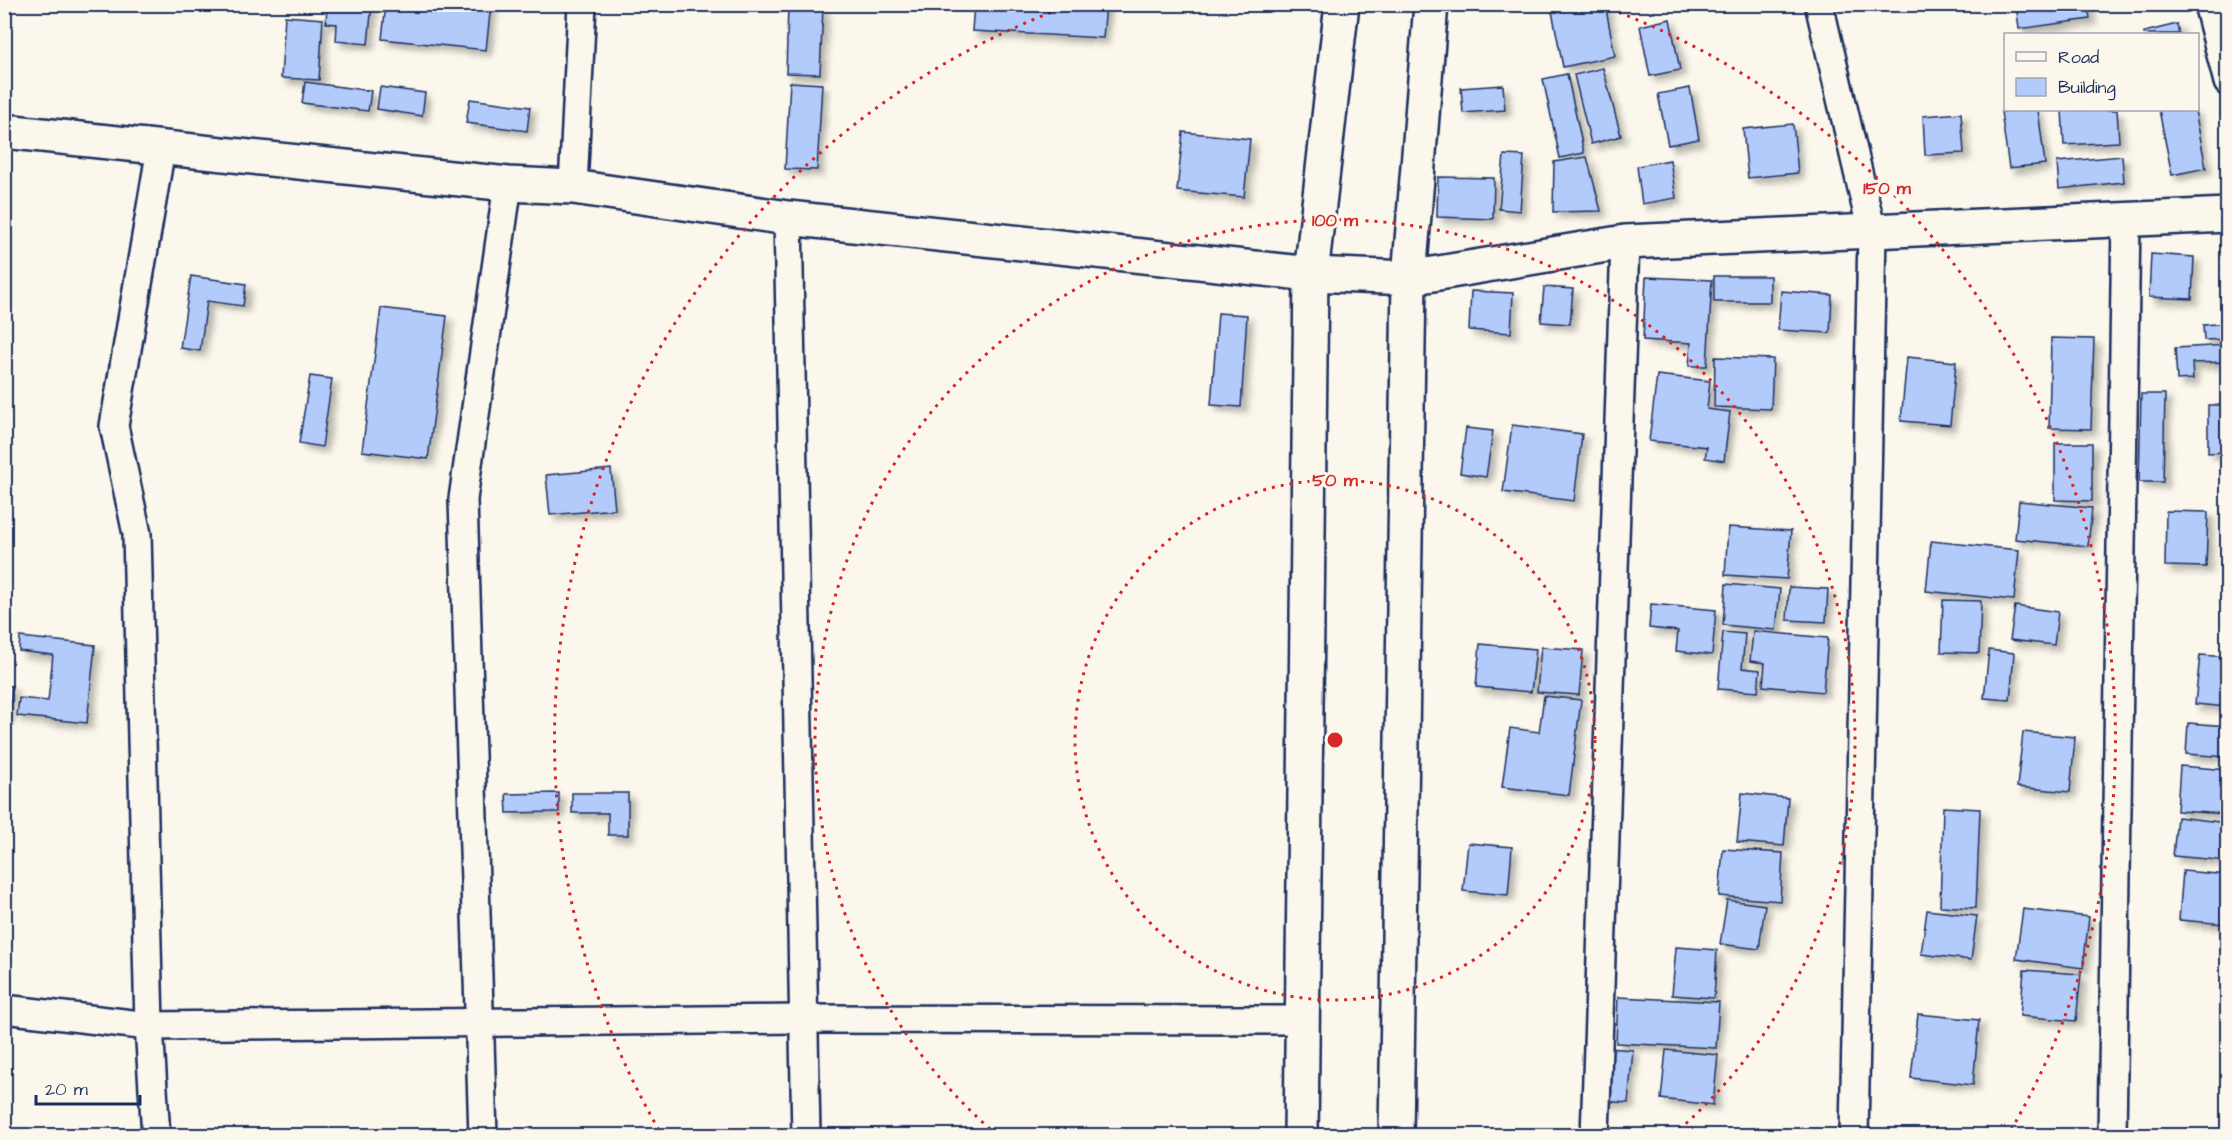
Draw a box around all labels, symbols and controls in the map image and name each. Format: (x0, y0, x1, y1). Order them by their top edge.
legend (2004, 33, 2199, 111)
text: Road (2058, 45, 2099, 70)
text: Building (2058, 75, 2116, 101)
text: 150 m (1863, 176, 1912, 201)
text: 100 m (1312, 208, 1359, 233)
text: 50 m (1312, 468, 1359, 493)
centre of rings (1325, 730, 1345, 750)
scale bar (36, 1068, 140, 1106)
text: 20 m (45, 1077, 88, 1102)

